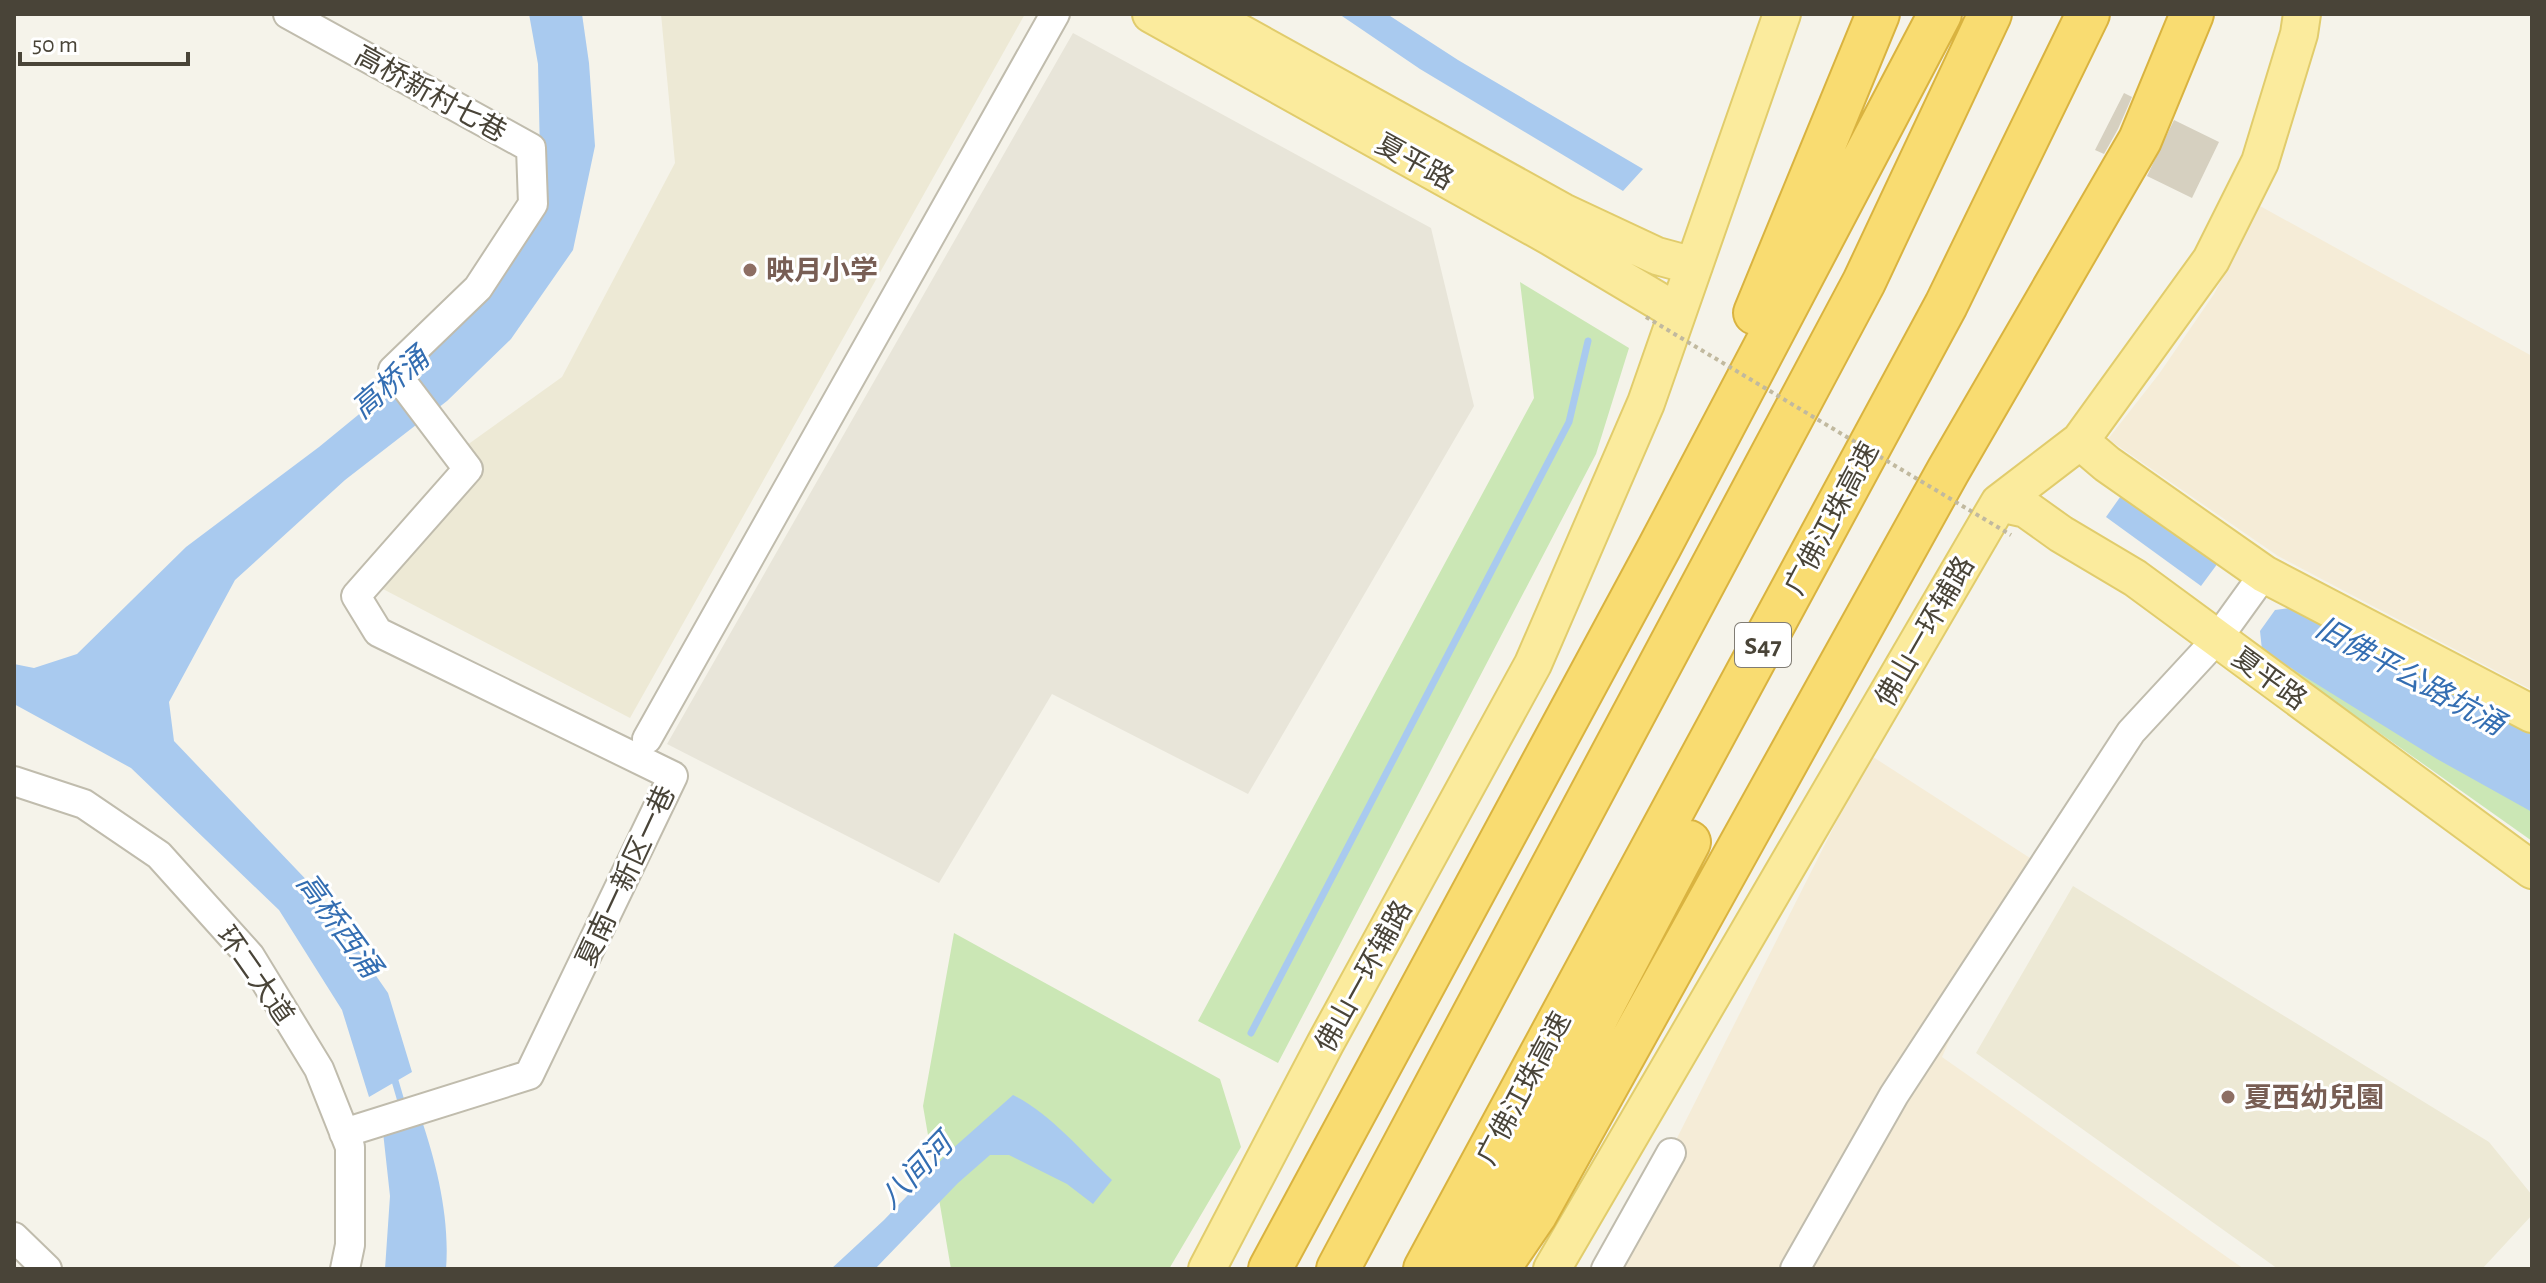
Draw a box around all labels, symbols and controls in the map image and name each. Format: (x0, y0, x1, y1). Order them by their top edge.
scale bar (20, 16, 188, 66)
text: 50 m (32, 33, 78, 57)
street label: 高桥新村七巷 (350, 40, 511, 148)
street label: 夏平路 (1371, 128, 1459, 195)
place label: 映月小学 (766, 256, 878, 286)
marker: 映月小学 (741, 261, 759, 279)
water label: 高桥涌 (346, 339, 437, 425)
street label: 广佛江珠高速 (1779, 437, 1885, 600)
street label: 佛山一环辅路 (1870, 551, 1980, 712)
water label: 旧佛平公路坑涌 (2310, 611, 2512, 742)
road number: S47 (1735, 623, 1791, 667)
street label: 夏平路 (2227, 642, 2312, 716)
street label: 夏南一新区一巷 (571, 781, 681, 972)
water label: 高桥西涌 (291, 867, 389, 985)
street label: 佛山一环辅路 (1310, 896, 1418, 1057)
street label: 环二大道 (211, 921, 300, 1030)
street label: 广佛江珠高速 (1471, 1007, 1577, 1170)
place label: 夏西幼兒園 (2244, 1082, 2384, 1113)
marker: 夏西幼兒園 (2219, 1088, 2237, 1106)
water label: 八间河 (874, 1125, 962, 1214)

